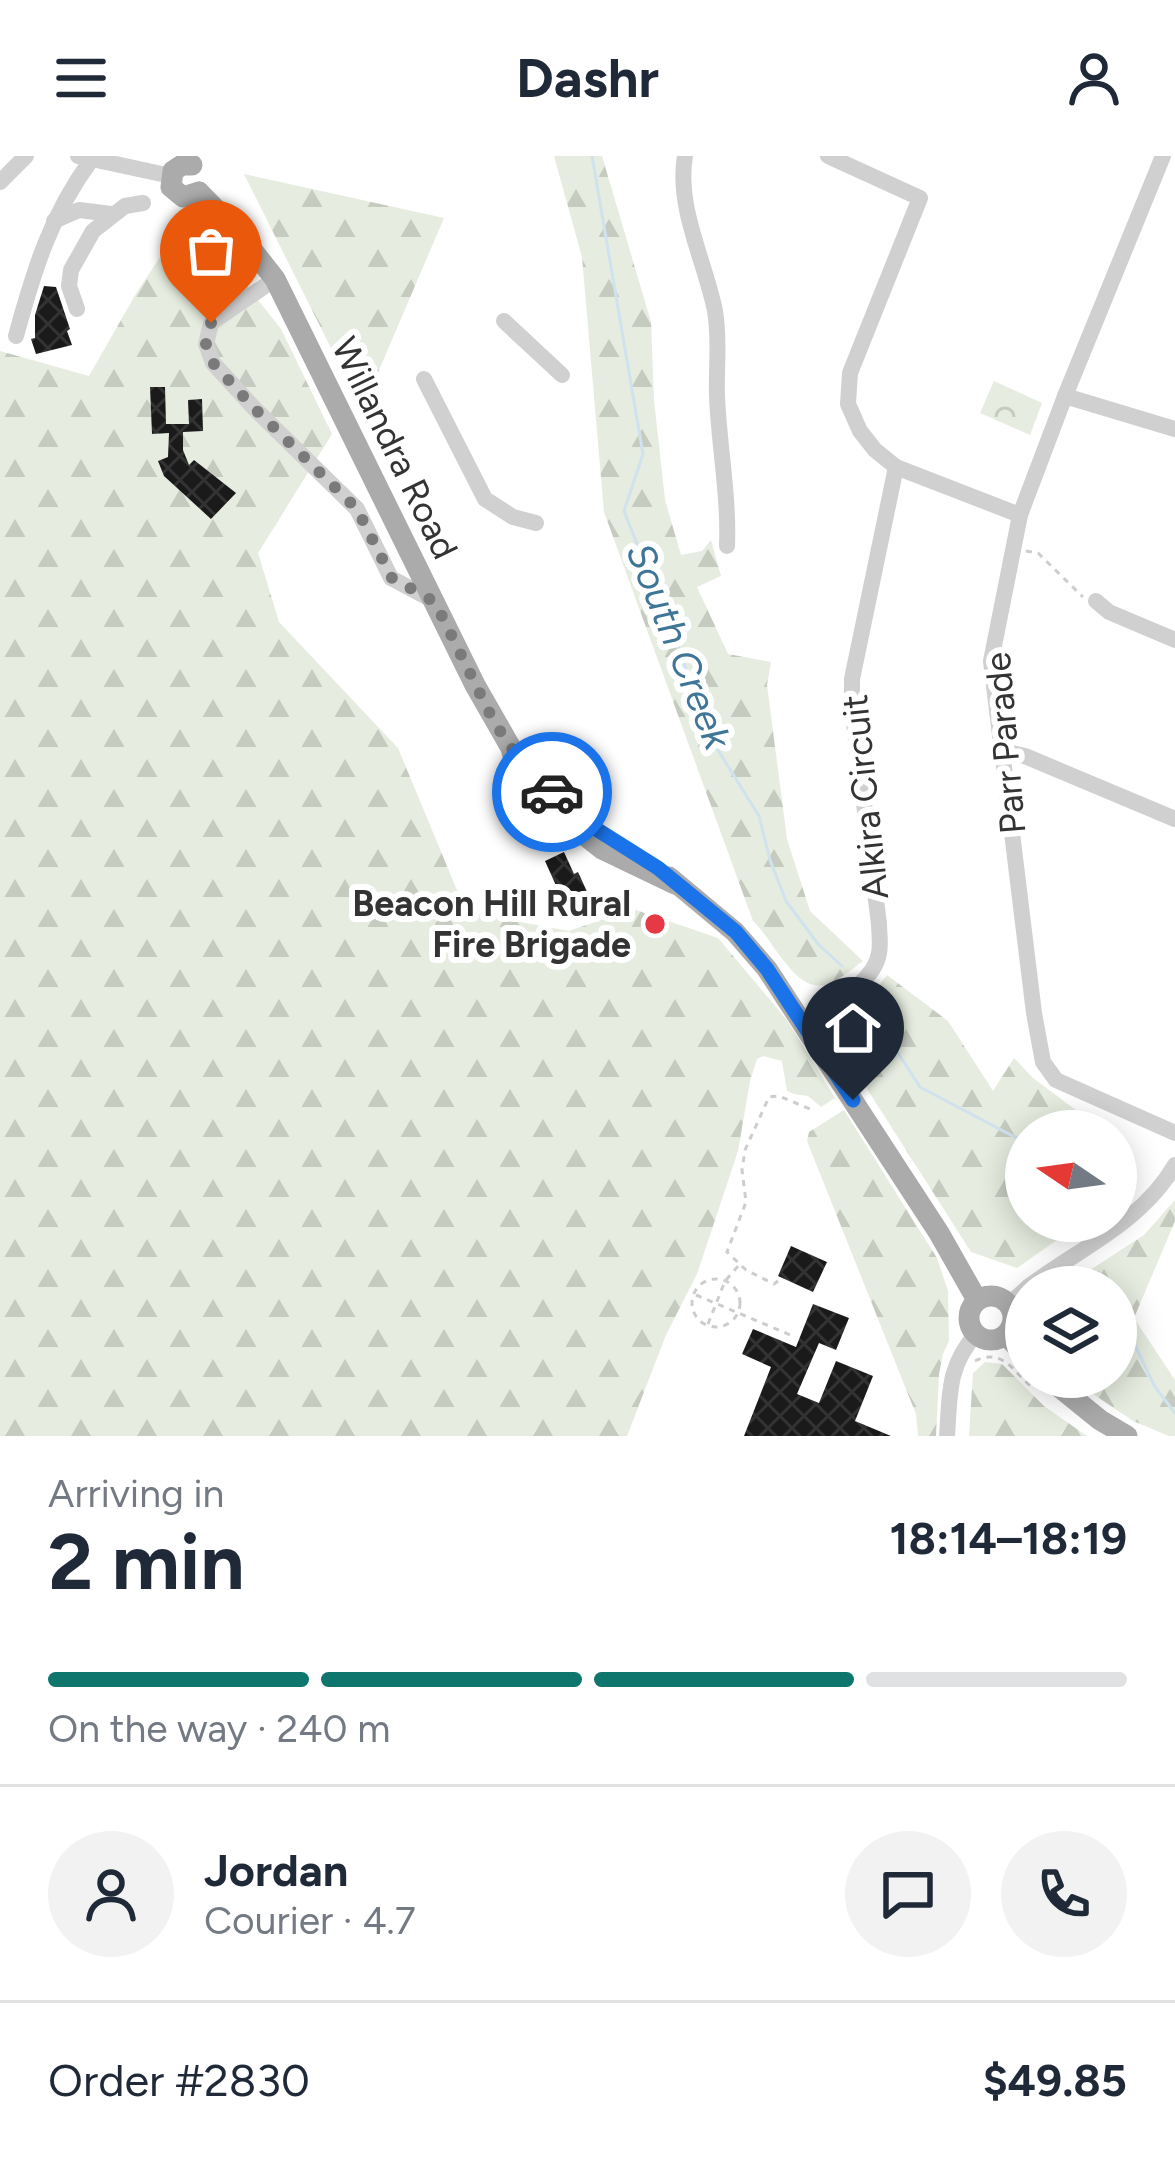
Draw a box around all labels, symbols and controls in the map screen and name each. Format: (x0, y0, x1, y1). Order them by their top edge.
icon: menu (48, 45, 114, 111)
icon: person (1061, 45, 1127, 111)
text: Dashr (516, 46, 659, 111)
pin (160, 200, 262, 323)
icon: bag (178, 218, 244, 284)
street label: Willandra Road (323, 330, 467, 566)
water label: South Creek (616, 536, 742, 757)
street label: Parr Parade (976, 650, 1034, 836)
street label: Alkira Circuit (833, 693, 897, 901)
courier (492, 732, 612, 852)
icon: car (519, 759, 585, 825)
place label: Beacon Hill Rural Fire Brigade (352, 882, 631, 966)
marker: Beacon Hill Rural Fire Brigade (642, 911, 668, 937)
pin (802, 977, 904, 1100)
icon: home (820, 995, 886, 1061)
north arrow (1005, 1110, 1137, 1242)
map controls (1005, 1110, 1137, 1398)
button: layers (1005, 1266, 1137, 1398)
text: Arriving in (48, 1470, 224, 1517)
text: 18:14–18:19 (890, 1511, 1127, 1565)
text: 2 min (48, 1515, 244, 1609)
text: On the way · 240 m (48, 1705, 390, 1752)
button: person (48, 1831, 174, 1957)
button: chat (845, 1831, 971, 1957)
button: phone (1001, 1831, 1127, 1957)
text: Jordan (204, 1843, 348, 1897)
text: Courier · 4.7 (204, 1897, 416, 1944)
text: Order #2830 (48, 2053, 310, 2107)
text: $49.85 (983, 2053, 1127, 2107)

